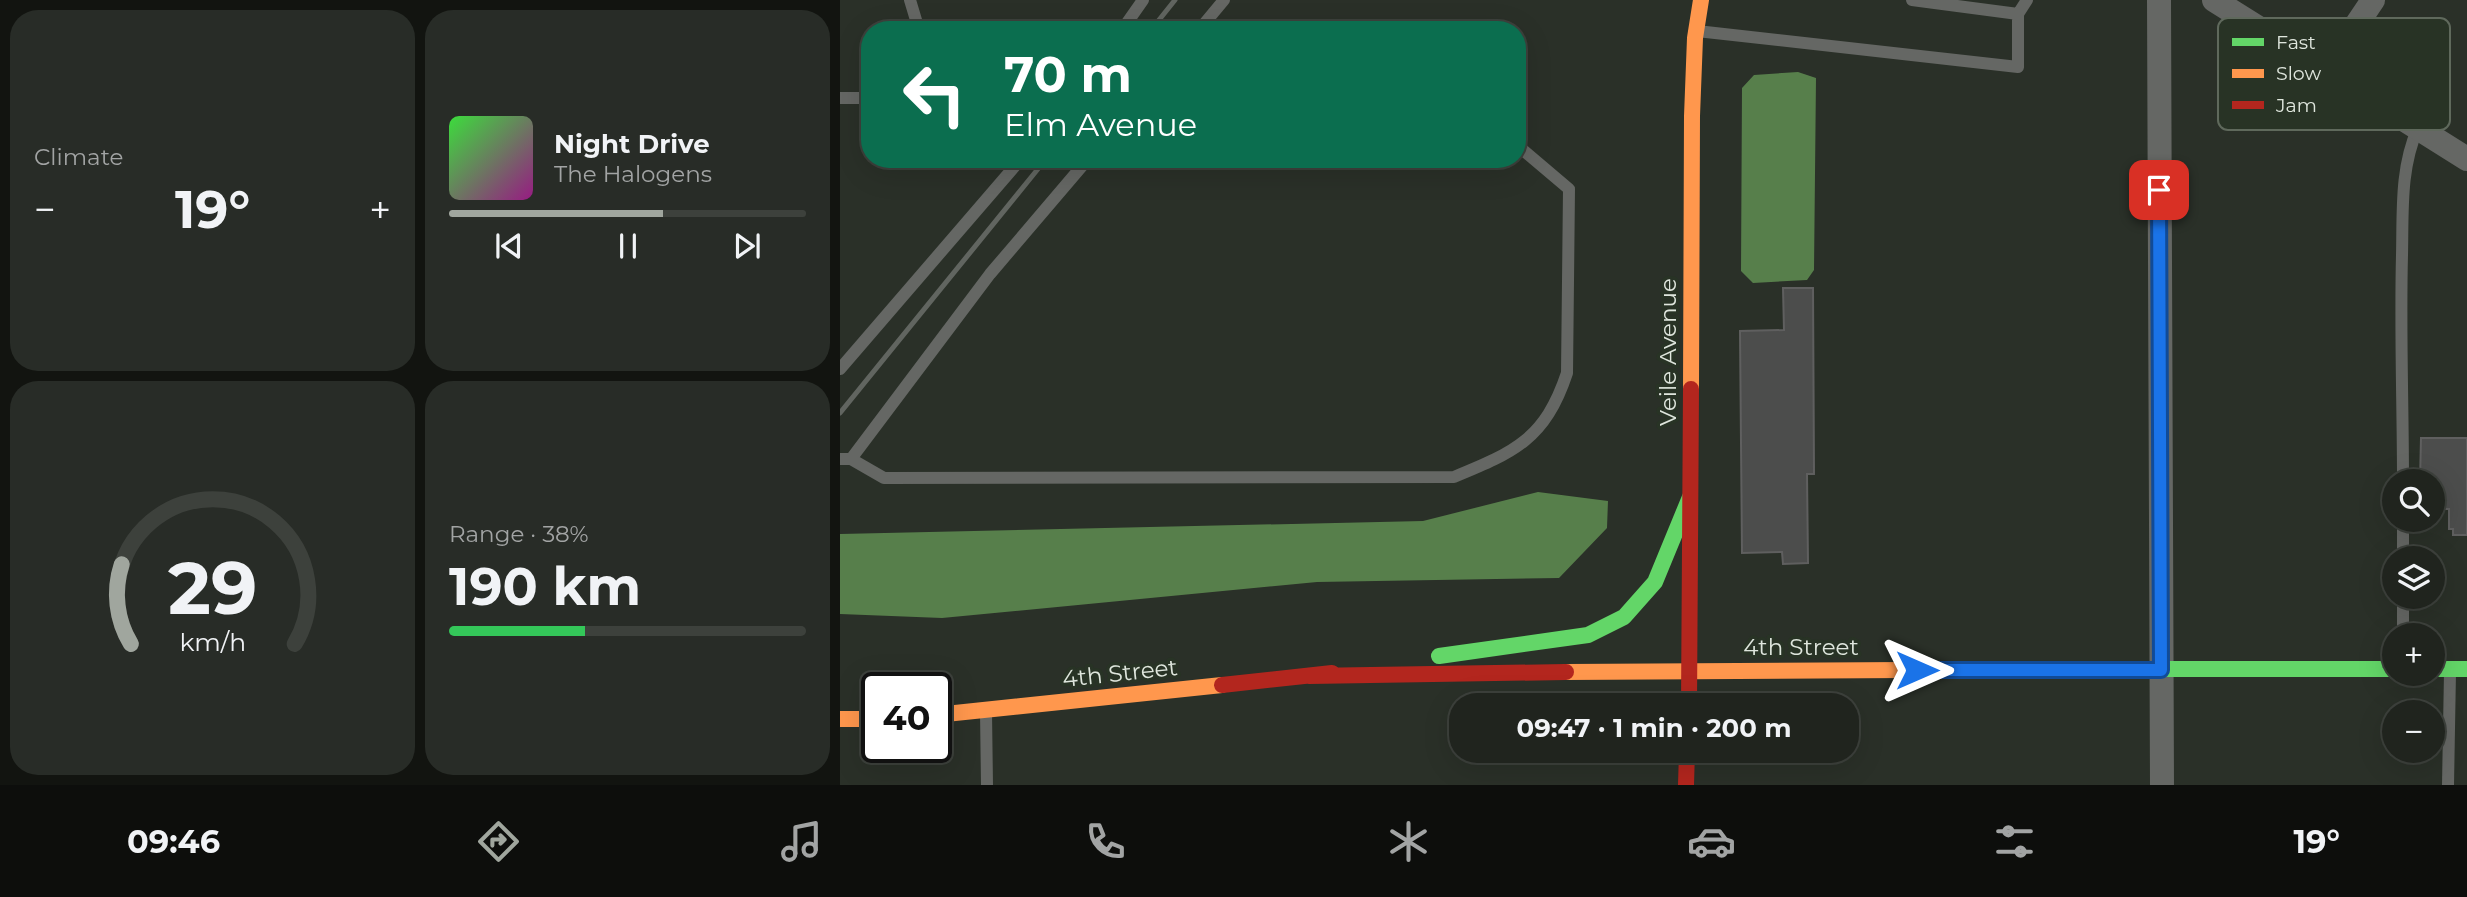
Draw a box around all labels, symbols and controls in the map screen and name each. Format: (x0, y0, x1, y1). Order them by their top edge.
legend (2218, 18, 2450, 130)
text: Fast (2276, 31, 2316, 54)
text: 70 m (1004, 45, 1132, 104)
icon: left (889, 49, 980, 140)
text: Slow (2276, 62, 2321, 85)
text: Jam (2275, 94, 2317, 117)
text: Elm Avenue (1004, 105, 1197, 144)
text: Night Drive (554, 128, 710, 160)
text: Climate (34, 143, 123, 171)
text: The Halogens (554, 160, 712, 188)
pin (2129, 160, 2189, 220)
icon: arrive (2140, 171, 2178, 209)
text: 19° (175, 178, 250, 241)
text: − (34, 186, 56, 233)
text: + (369, 186, 391, 233)
icon: previous (490, 227, 528, 265)
icon: pause (609, 227, 647, 265)
icon: next (728, 227, 766, 265)
street label: Veile Avenue (1654, 278, 1682, 426)
map controls (2382, 469, 2445, 763)
button: search (2382, 469, 2445, 532)
text: Range · 38% (449, 520, 589, 548)
text: 29 (168, 544, 257, 632)
button: layers (2382, 546, 2445, 609)
text: 190 km (449, 555, 641, 618)
button: + (2382, 623, 2445, 686)
text: km/h (179, 627, 246, 657)
street label: 4th Street (1743, 633, 1859, 661)
position arrow (1880, 633, 1954, 707)
street label: 4th Street (1061, 653, 1179, 693)
speed limit sign: 40 (861, 672, 952, 763)
button: − (2382, 700, 2445, 763)
text: 09:47 · 1 min · 200 m (1516, 712, 1792, 744)
icon: directions (474, 817, 523, 866)
icon: music (777, 817, 826, 866)
icon: phone (1081, 817, 1130, 866)
icon: climate (1384, 817, 1433, 866)
icon: car (1687, 817, 1736, 866)
icon: filters (1990, 817, 2039, 866)
text: 09:46 (127, 822, 220, 861)
text: 19° (2294, 822, 2340, 861)

